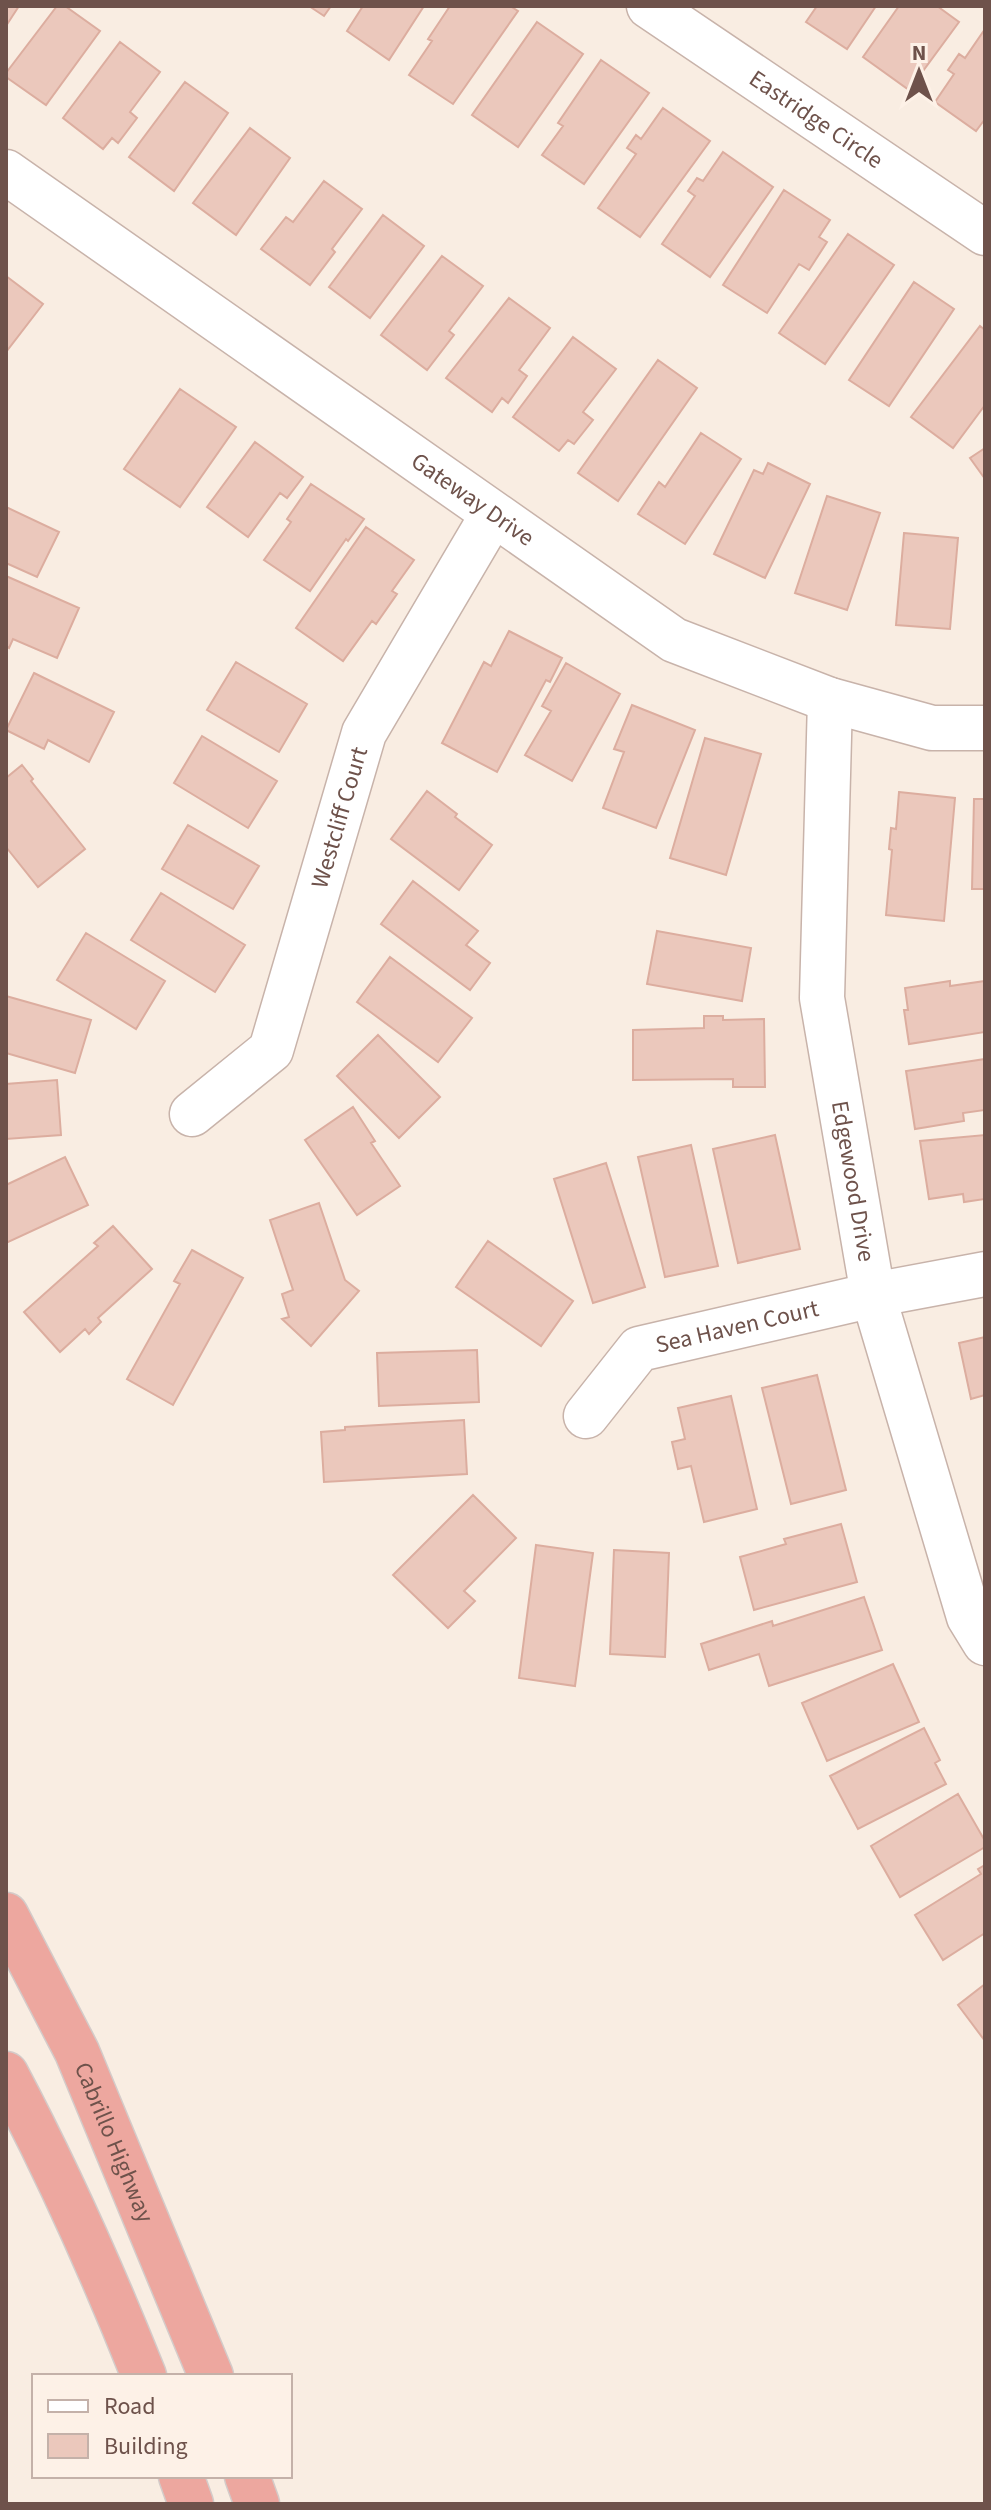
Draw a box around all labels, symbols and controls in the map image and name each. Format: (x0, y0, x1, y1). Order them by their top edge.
north arrow (879, 32, 959, 112)
text: N (912, 37, 926, 69)
street label: Eastridge Circle (742, 61, 890, 177)
street label: Gateway Drive (404, 444, 542, 555)
street label: Westcliff Court (302, 742, 377, 892)
street label: Edgewood Drive (822, 1098, 884, 1264)
street label: Sea Haven Court (652, 1291, 822, 1362)
street label: Cabrillo Highway (66, 2057, 163, 2228)
legend (32, 2374, 292, 2478)
text: Road (104, 2389, 156, 2424)
text: Building (104, 2429, 188, 2464)

